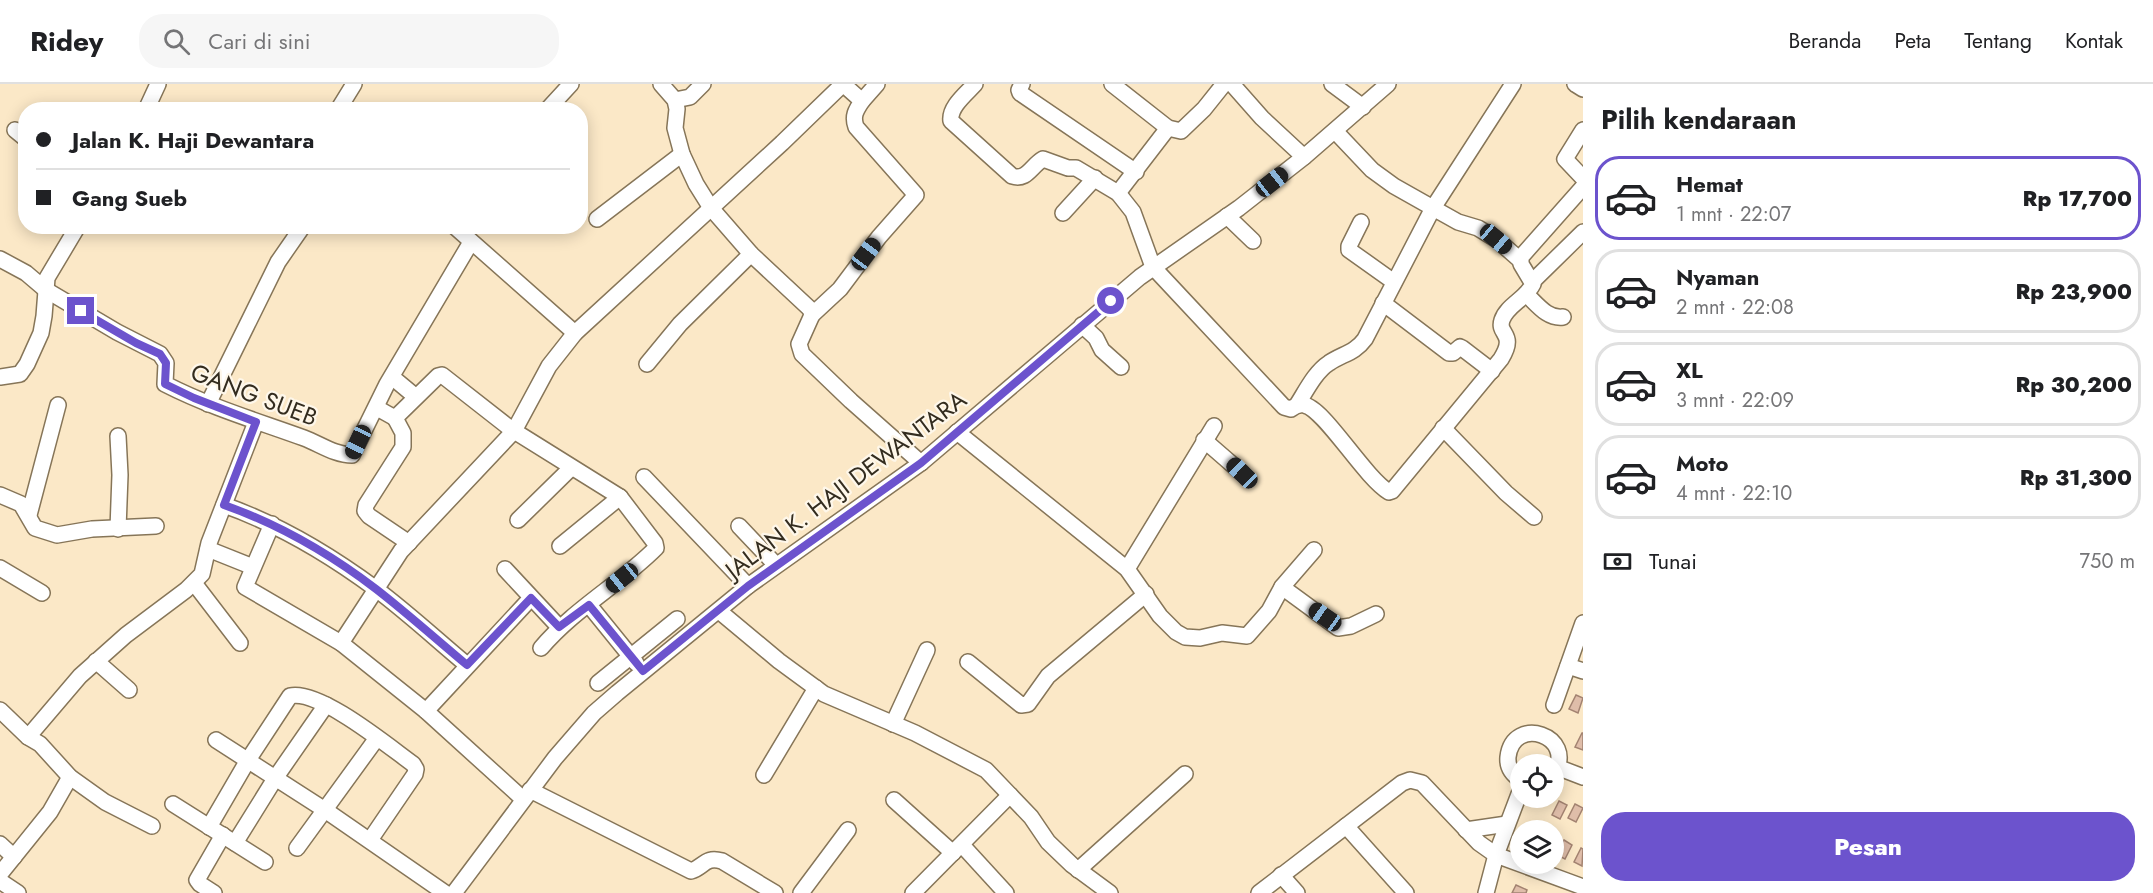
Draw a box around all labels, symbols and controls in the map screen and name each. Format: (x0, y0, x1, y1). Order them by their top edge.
search box (139, 14, 559, 68)
text: Ridey (30, 21, 103, 62)
icon: search (160, 25, 193, 58)
text: Cari di sini (208, 25, 311, 57)
text: Beranda (1788, 26, 1861, 56)
text: Peta (1894, 26, 1931, 56)
text: Tentang (1964, 26, 2032, 56)
text: Kontak (2065, 26, 2123, 56)
text: Pilih kendaraan (1601, 100, 1797, 139)
text: Jalan K. Haji Dewantara (72, 124, 314, 156)
car (1252, 164, 1292, 200)
text: Hemat (1676, 168, 1743, 200)
icon: car (1604, 171, 1658, 225)
text: Gang Sueb (72, 182, 187, 214)
text: Rp 17,700 (2023, 182, 2132, 214)
text: 1 mnt · 22:07 (1676, 200, 1791, 229)
car (1476, 221, 1516, 257)
car (848, 234, 884, 274)
text: Nyaman (1676, 261, 1759, 293)
icon: car (1604, 264, 1658, 318)
text: Rp 23,900 (2015, 275, 2132, 307)
route start (1097, 287, 1124, 314)
text: 2 mnt · 22:08 (1676, 293, 1794, 322)
route end (67, 297, 94, 324)
street label: GANG SUEB (186, 354, 322, 435)
text: XL (1676, 354, 1703, 386)
icon: car (1604, 357, 1658, 411)
text: Rp 30,200 (2015, 368, 2132, 400)
street label: JALAN K. HAJI DEWANTARA (715, 382, 974, 589)
text: 3 mnt · 22:09 (1676, 386, 1794, 415)
car (342, 422, 374, 462)
text: Moto (1676, 447, 1729, 479)
icon: car (1604, 450, 1658, 504)
car (1223, 454, 1261, 492)
text: Rp 31,300 (2020, 461, 2132, 493)
text: 4 mnt · 22:10 (1676, 479, 1792, 508)
icon: cash (1601, 545, 1634, 578)
text: Tunai (1649, 545, 1697, 577)
text: 750 m (2080, 547, 2135, 576)
car (602, 560, 642, 596)
car (1305, 599, 1345, 635)
map controls (1510, 754, 1564, 874)
button: locate (1510, 754, 1564, 808)
button: Pesan (1601, 812, 2135, 881)
button: layers (1510, 820, 1564, 874)

